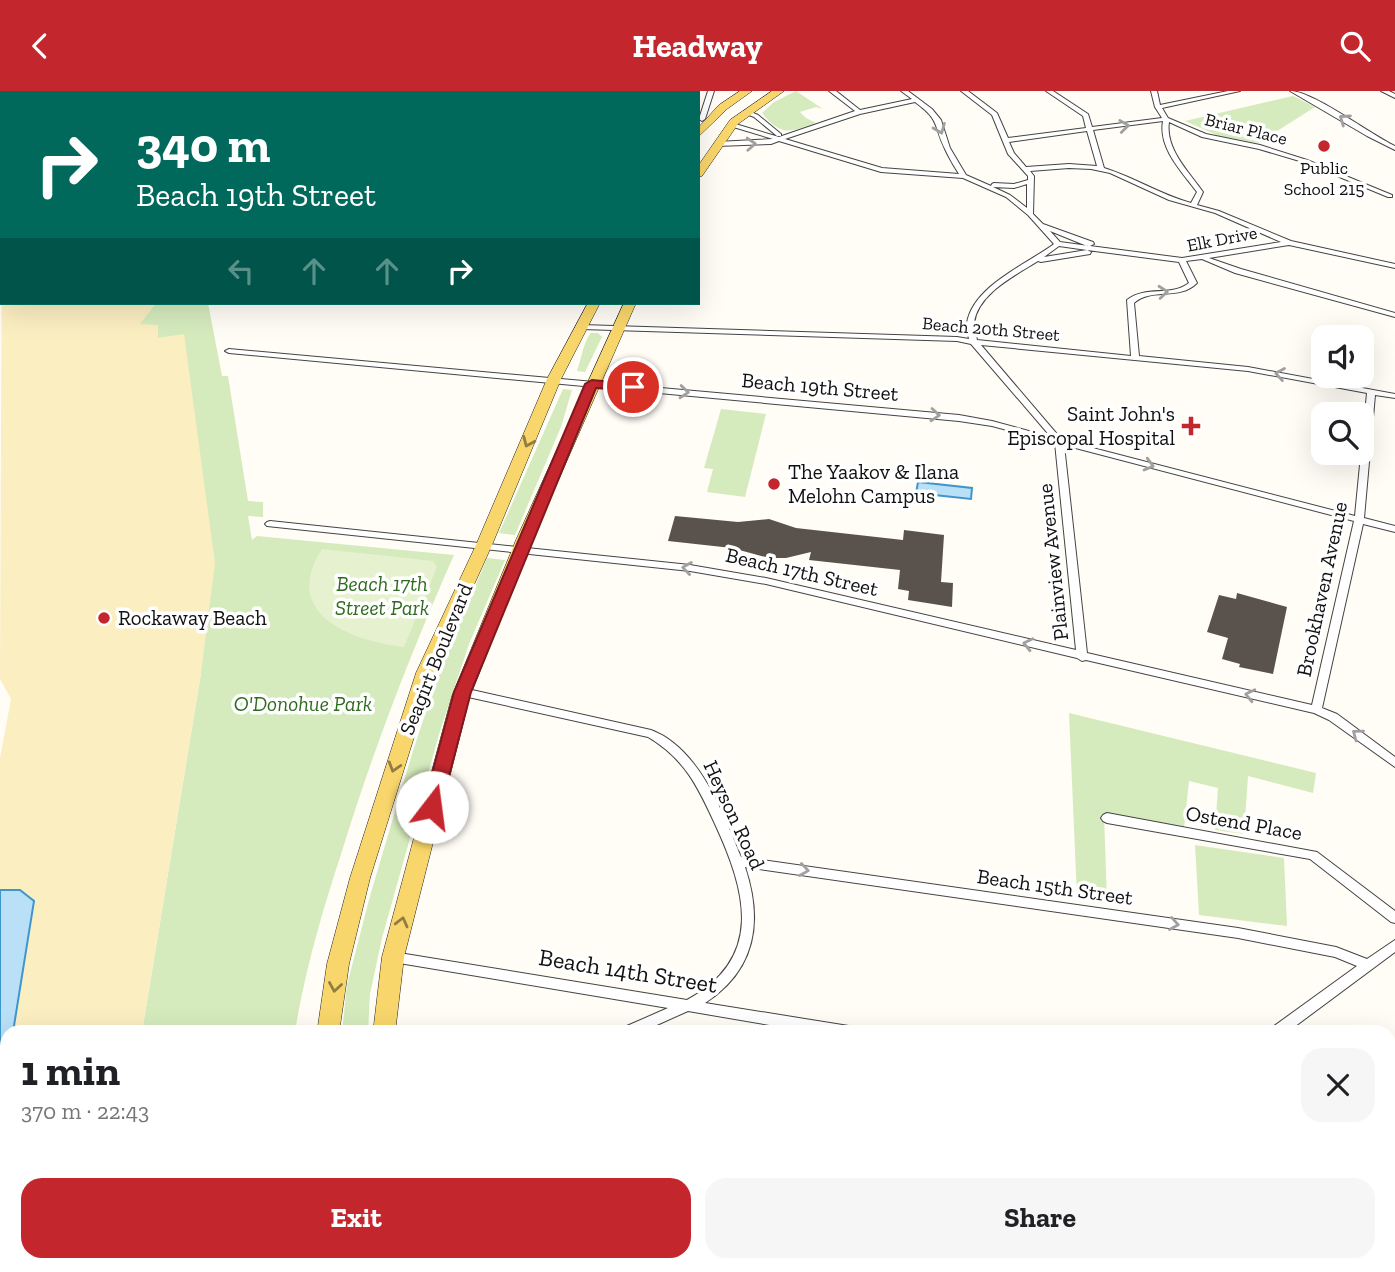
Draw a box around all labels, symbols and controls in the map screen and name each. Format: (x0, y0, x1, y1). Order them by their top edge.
icon: back (21, 27, 59, 65)
text: Headway (632, 27, 763, 65)
icon: search (1336, 27, 1374, 65)
street label: Briar Place (1203, 108, 1289, 150)
one-way arrow (1339, 115, 1352, 127)
text: 340 m (136, 116, 270, 175)
icon: right (21, 119, 112, 210)
one-way arrow (1118, 119, 1129, 134)
one-way arrow (932, 122, 946, 134)
one-way arrow (746, 136, 757, 151)
marker: Public School 215 (1316, 138, 1332, 154)
place label: Public School 215 (1284, 157, 1364, 200)
text: Beach 19th Street (136, 176, 376, 214)
street label: Elk Drive (1185, 221, 1259, 257)
icon: left (222, 252, 260, 290)
icon: ahead (295, 252, 333, 290)
icon: ahead (368, 252, 406, 290)
icon: right (441, 252, 479, 290)
one-way arrow (1158, 285, 1169, 300)
street label: Beach 20th Street (921, 312, 1061, 346)
map controls (1311, 325, 1374, 465)
button: sound (1311, 325, 1374, 388)
pin (603, 357, 663, 417)
street label: Beach 19th Street (741, 367, 900, 406)
one-way arrow (1274, 367, 1286, 382)
icon: arrive (614, 368, 652, 406)
one-way arrow (679, 384, 690, 399)
place label: Saint John's Episcopal Hospital (1007, 401, 1175, 450)
button: search (1311, 402, 1374, 465)
one-way arrow (930, 407, 941, 422)
marker: Saint John's Episcopal Hospital (1181, 416, 1201, 436)
one-way arrow (522, 436, 536, 448)
one-way arrow (1143, 457, 1155, 471)
place label: The Yaakov & Ilana Melohn Campus (788, 459, 959, 508)
marker: The Yaakov & Ilana Melohn Campus (766, 476, 782, 492)
street label: Plainview Avenue (1032, 482, 1073, 642)
street label: Brookhaven Avenue (1291, 499, 1352, 679)
street label: Beach 17th Street (723, 542, 881, 601)
one-way arrow (681, 560, 692, 575)
park label: Beach 17th Street Park (335, 571, 429, 620)
street label: Seagirt Boulevard (394, 579, 478, 738)
place label: Rockaway Beach (118, 605, 267, 630)
marker: Rockaway Beach (96, 610, 112, 626)
one-way arrow (1022, 638, 1034, 652)
one-way arrow (1244, 688, 1256, 703)
park label: O'Donohue Park (234, 691, 372, 716)
one-way arrow (1352, 730, 1365, 742)
street label: Heyson Road (698, 756, 771, 874)
one-way arrow (387, 761, 402, 773)
position arrow (395, 770, 469, 844)
street label: Ostend Place (1184, 800, 1304, 845)
one-way arrow (798, 863, 810, 878)
street label: Beach 15th Street (976, 863, 1135, 910)
one-way arrow (1169, 916, 1180, 931)
one-way arrow (394, 917, 408, 929)
street label: Beach 14th Street (537, 942, 719, 999)
one-way arrow (328, 981, 343, 993)
text: 1 min (21, 1045, 120, 1096)
button: close (1301, 1048, 1375, 1122)
text: 370 m · 22:43 (21, 1097, 149, 1125)
button: Exit (21, 1178, 691, 1258)
button: Share (705, 1178, 1375, 1258)

